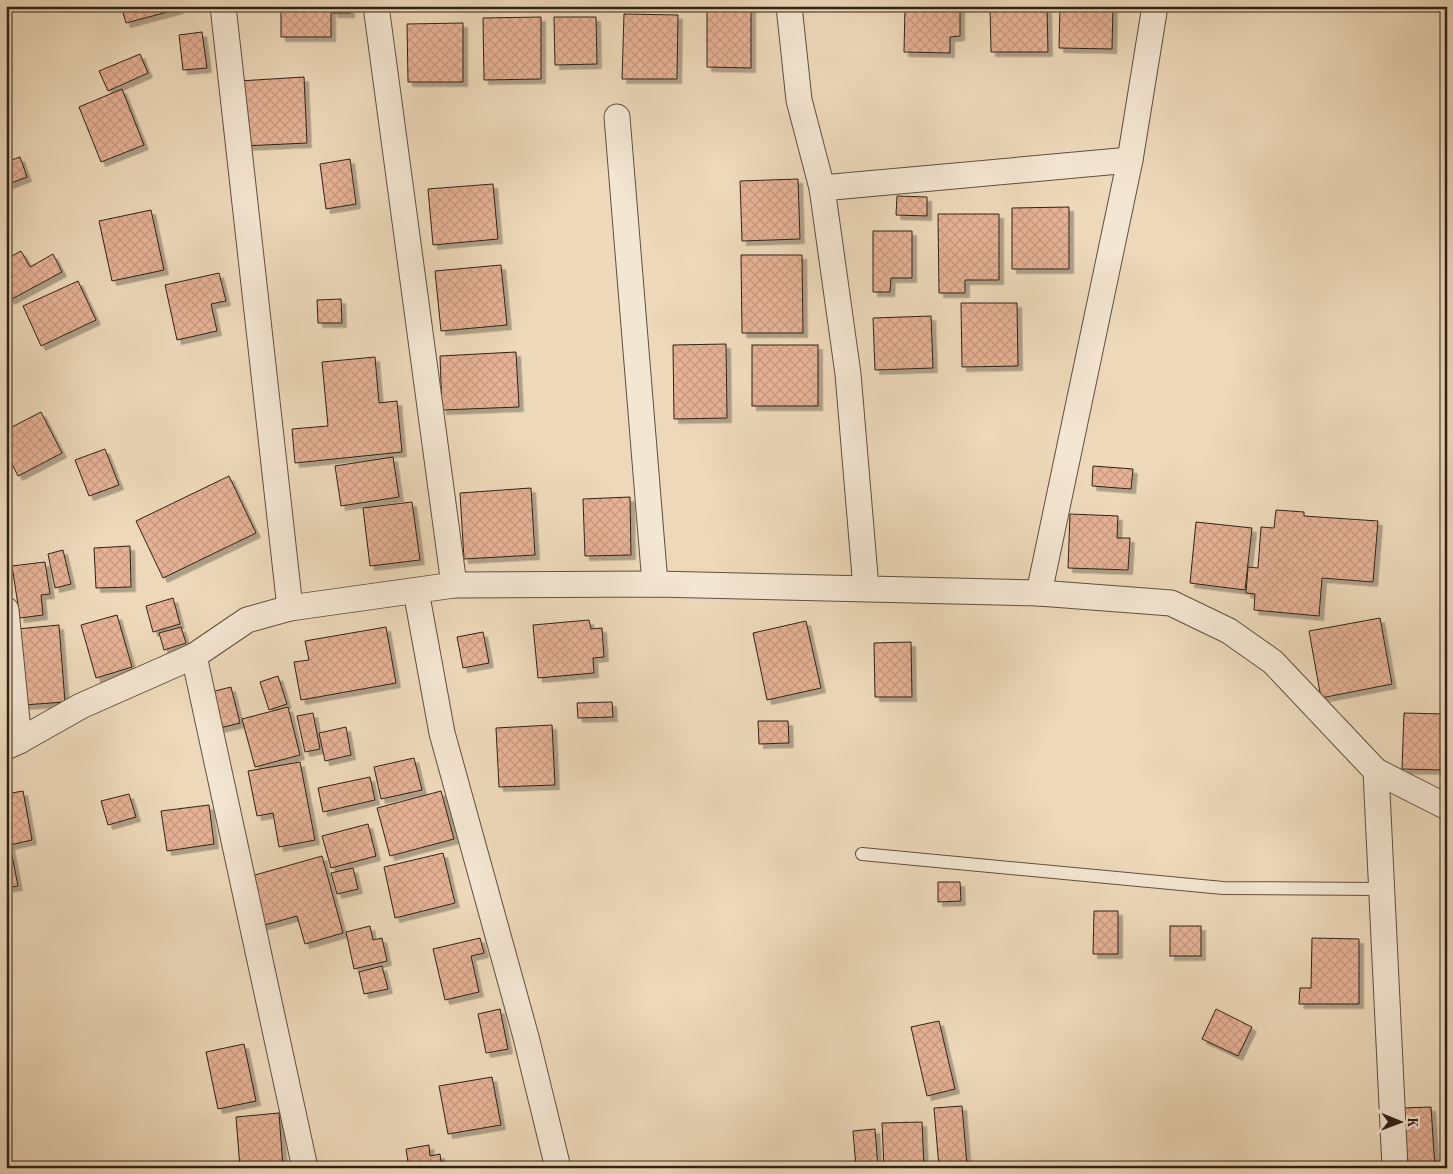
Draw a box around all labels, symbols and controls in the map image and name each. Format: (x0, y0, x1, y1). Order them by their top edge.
north arrow (1376, 1096, 1426, 1146)
text: K (1405, 1117, 1419, 1128)

